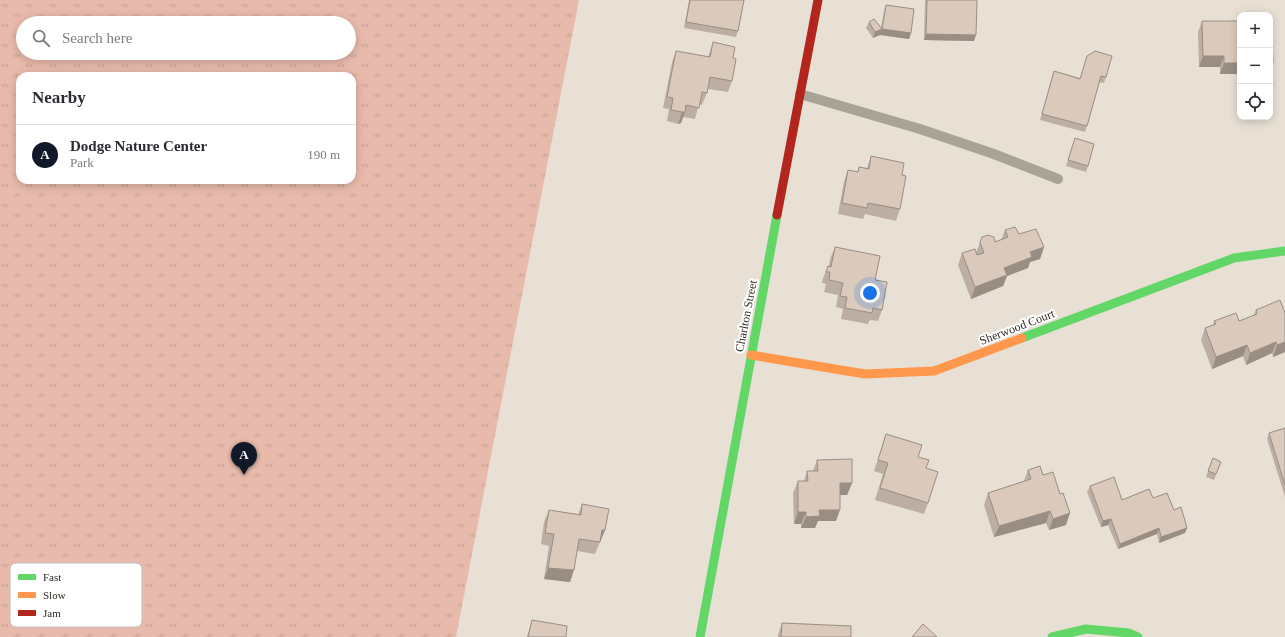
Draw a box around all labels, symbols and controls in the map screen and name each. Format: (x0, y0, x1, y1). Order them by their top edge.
map controls (1237, 12, 1273, 120)
button: + (1237, 12, 1273, 48)
search box (16, 16, 356, 60)
icon: search (30, 27, 52, 49)
text: Search here (62, 30, 132, 46)
button: − (1237, 48, 1273, 84)
button: locate (1237, 84, 1273, 120)
text: Nearby (32, 88, 86, 107)
text: Dodge Nature Center (70, 138, 207, 154)
text: A (40, 147, 50, 162)
text: 190 m (307, 147, 340, 162)
text: Park (70, 155, 94, 170)
street label: Charlton Street (732, 278, 760, 353)
your location (860, 283, 880, 303)
street label: Sherwood Court (978, 306, 1057, 348)
pin: A (231, 442, 257, 475)
legend (10, 563, 142, 627)
text: Fast (43, 571, 61, 583)
text: Slow (43, 589, 66, 601)
text: Jam (43, 607, 61, 619)

